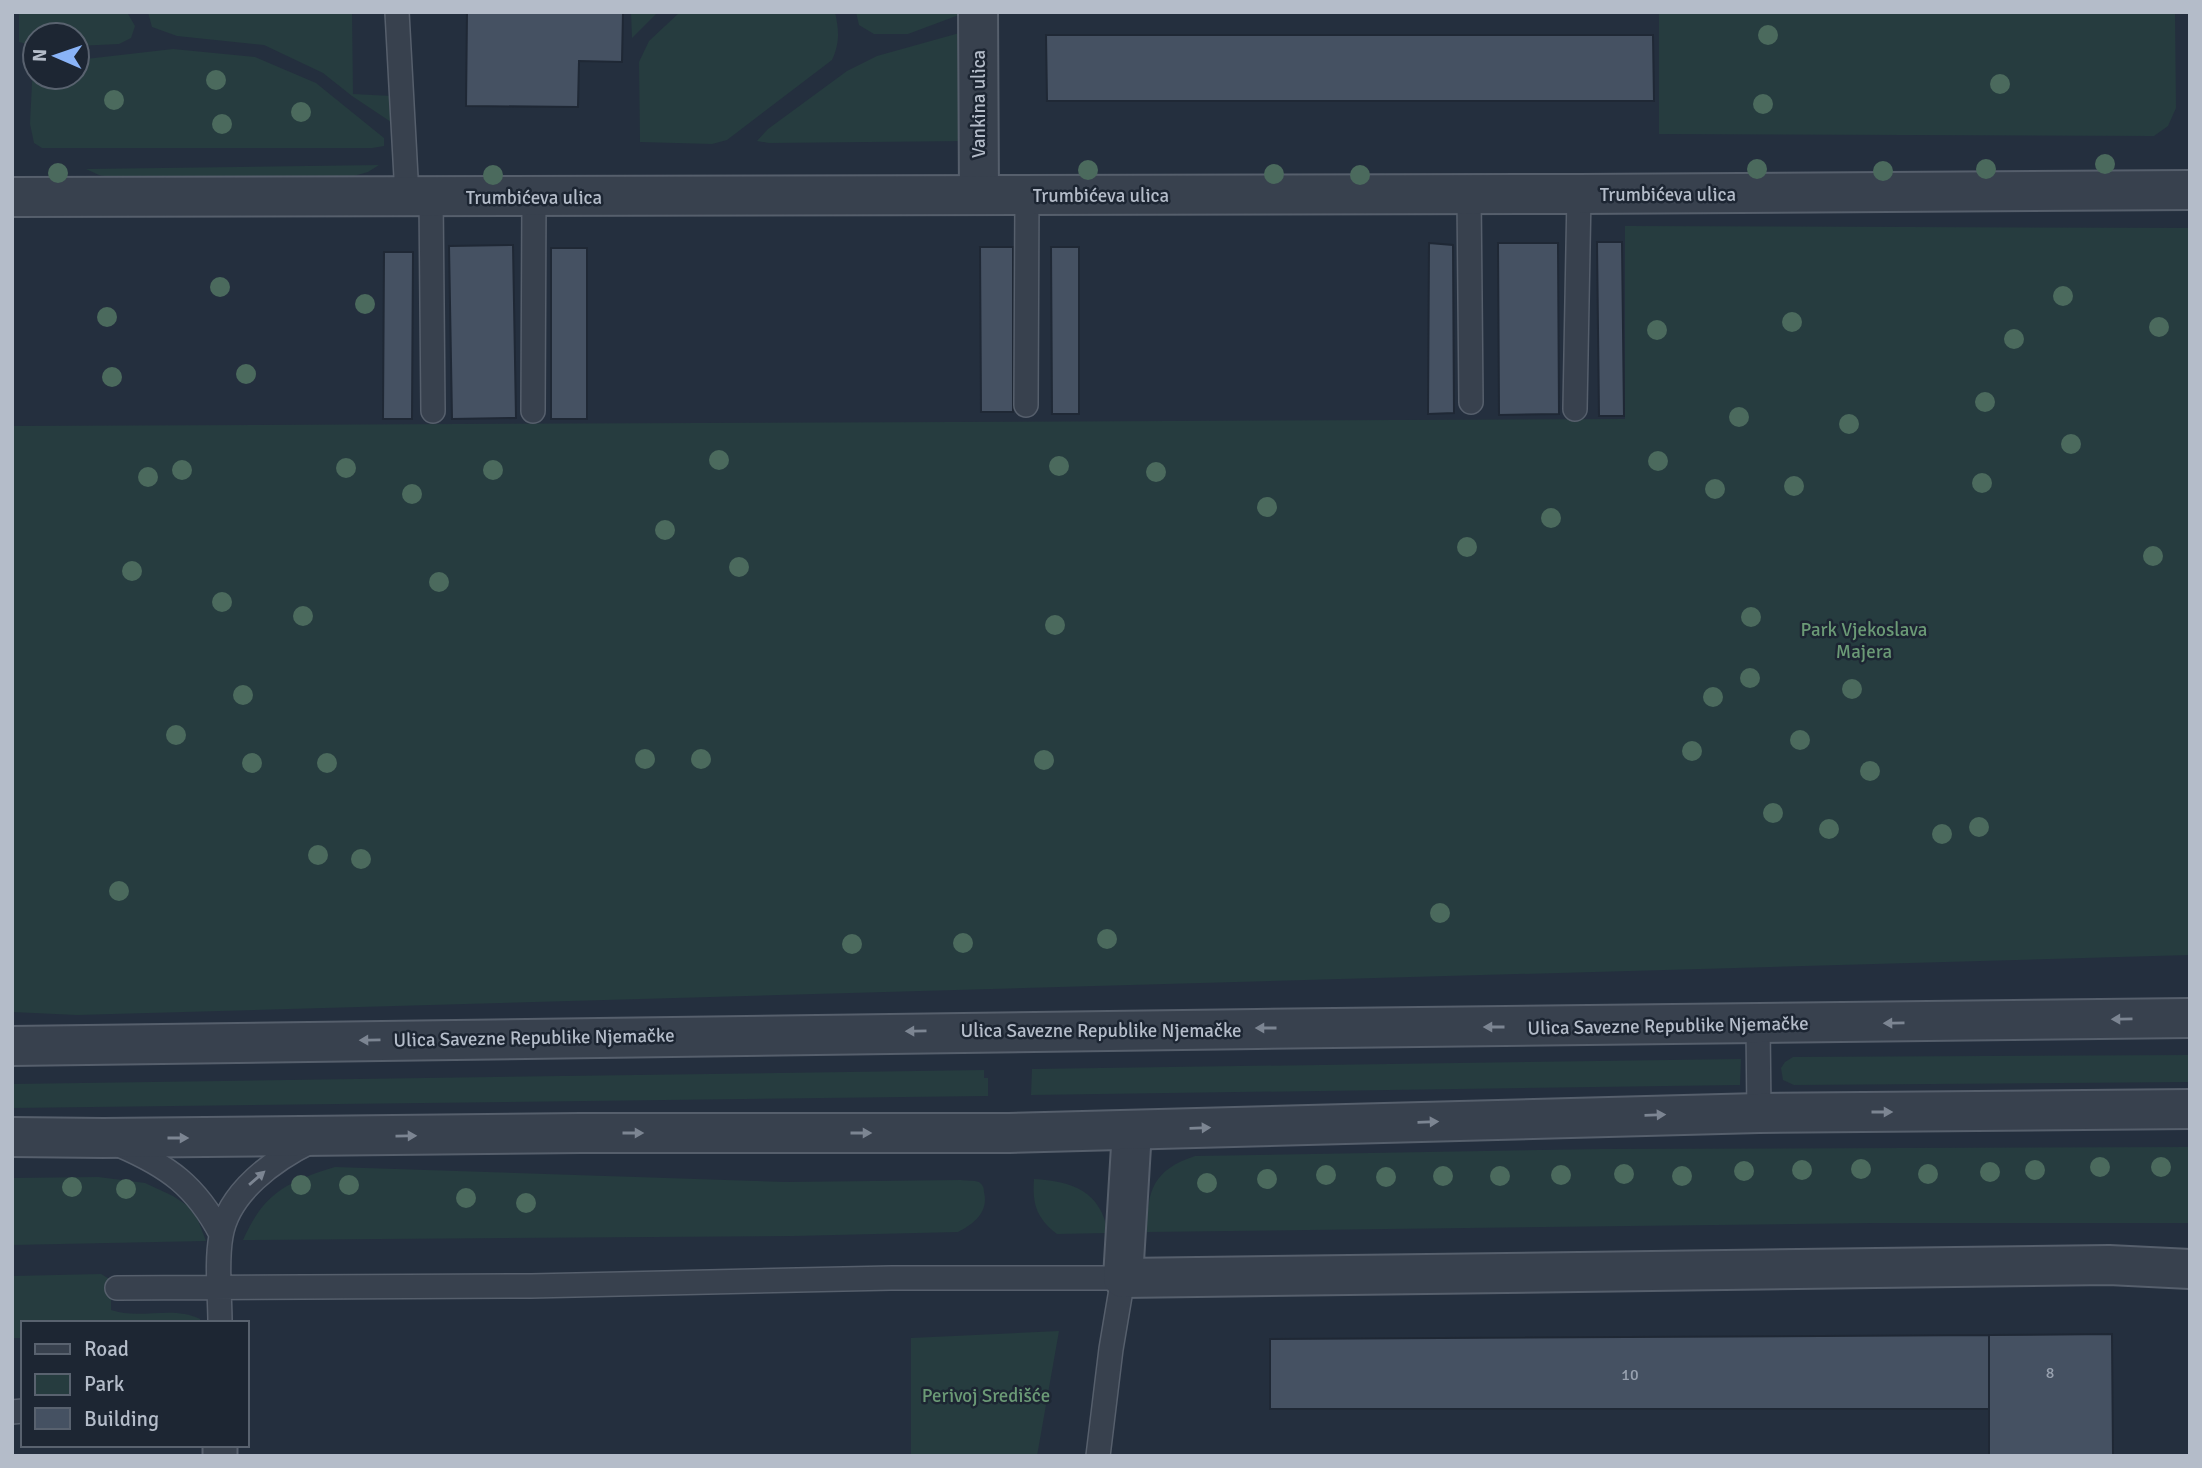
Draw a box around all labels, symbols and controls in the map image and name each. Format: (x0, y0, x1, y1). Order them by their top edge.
north arrow (21, 21, 91, 91)
text: N (28, 48, 52, 62)
street label: Vankina ulica (967, 50, 991, 158)
street label: Trumbićeva ulica (1600, 183, 1736, 207)
street label: Trumbićeva ulica (1033, 184, 1169, 208)
street label: Trumbićeva ulica (466, 186, 602, 210)
park label: Park Vjekoslava Majera (1801, 618, 1927, 664)
street label: Ulica Savezne Republike Njemačke (1527, 1012, 1809, 1040)
one-way arrow (2110, 1013, 2132, 1024)
one-way arrow (1883, 1017, 1905, 1028)
street label: Ulica Savezne Republike Njemačke (960, 1019, 1242, 1043)
one-way arrow (1482, 1021, 1504, 1033)
one-way arrow (1255, 1022, 1277, 1034)
street label: Ulica Savezne Republike Njemačke (393, 1024, 675, 1052)
one-way arrow (905, 1025, 927, 1037)
one-way arrow (359, 1034, 381, 1046)
one-way arrow (1872, 1106, 1894, 1118)
one-way arrow (1644, 1110, 1666, 1121)
one-way arrow (1417, 1116, 1439, 1127)
one-way arrow (1189, 1122, 1211, 1134)
one-way arrow (623, 1127, 645, 1139)
one-way arrow (850, 1127, 872, 1139)
one-way arrow (395, 1130, 417, 1141)
one-way arrow (168, 1132, 190, 1144)
one-way arrow (249, 1171, 266, 1186)
legend (21, 1321, 248, 1447)
text: Road (84, 1336, 129, 1362)
house number: 8 (2046, 1363, 2054, 1383)
house number: 10 (1621, 1365, 1639, 1385)
text: Park (84, 1371, 125, 1397)
park label: Perivoj Središće (922, 1384, 1050, 1408)
text: Building (84, 1406, 159, 1432)

